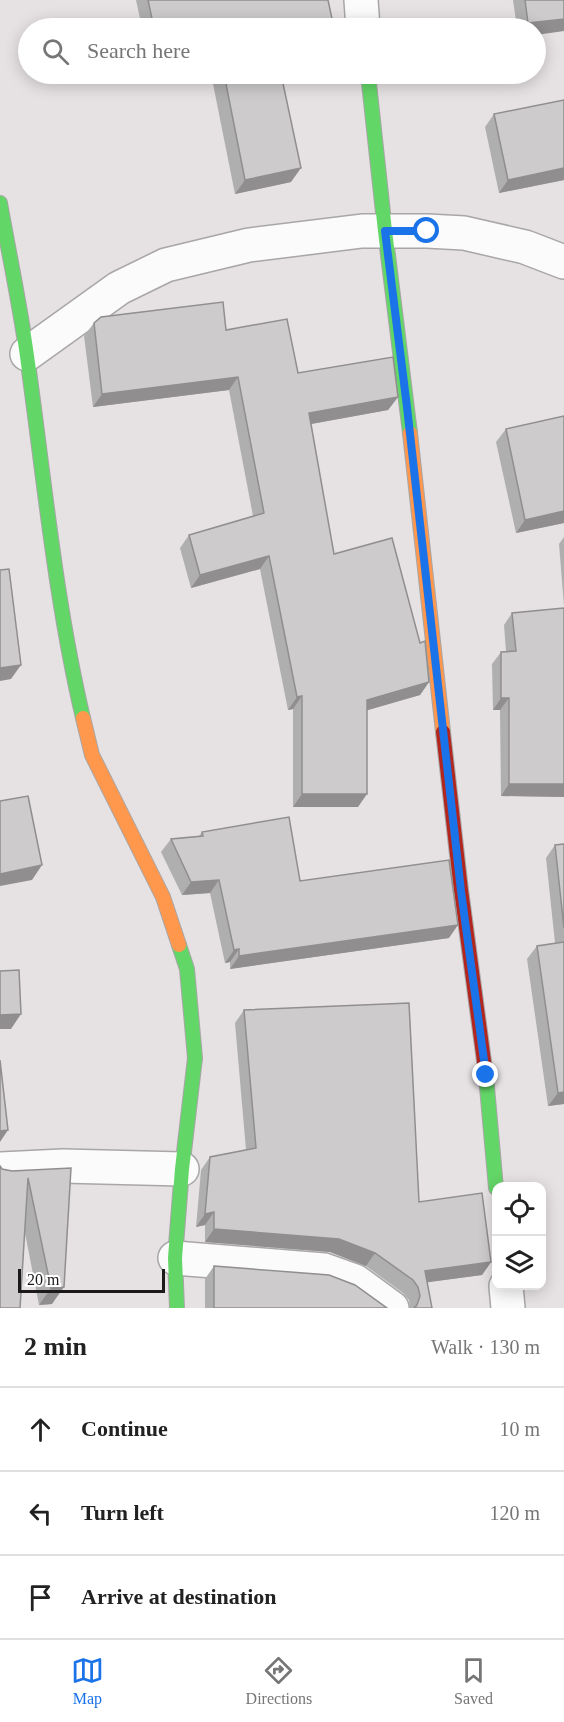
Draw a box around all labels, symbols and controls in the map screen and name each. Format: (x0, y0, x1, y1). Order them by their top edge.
search box (18, 18, 546, 84)
icon: search (39, 35, 72, 68)
text: Search here (87, 38, 190, 63)
route start (413, 217, 439, 243)
route end (472, 1061, 498, 1087)
map controls (492, 1182, 546, 1290)
button: locate (492, 1182, 546, 1236)
button: layers (492, 1236, 546, 1290)
scale bar (18, 1266, 165, 1294)
text: 20 m (27, 1271, 59, 1288)
text: 2 min (24, 1332, 87, 1361)
text: Walk · 130 m (431, 1336, 540, 1358)
icon: ahead (24, 1413, 57, 1446)
text: Continue (81, 1416, 168, 1441)
text: 10 m (499, 1418, 540, 1440)
icon: left (24, 1497, 57, 1530)
text: Turn left (81, 1500, 164, 1525)
text: 120 m (489, 1502, 540, 1524)
icon: arrive (24, 1581, 57, 1614)
text: Arrive at destination (81, 1584, 277, 1609)
tab: Map (71, 1654, 104, 1708)
tab: Directions (246, 1654, 312, 1708)
tab: Saved (454, 1654, 493, 1708)

